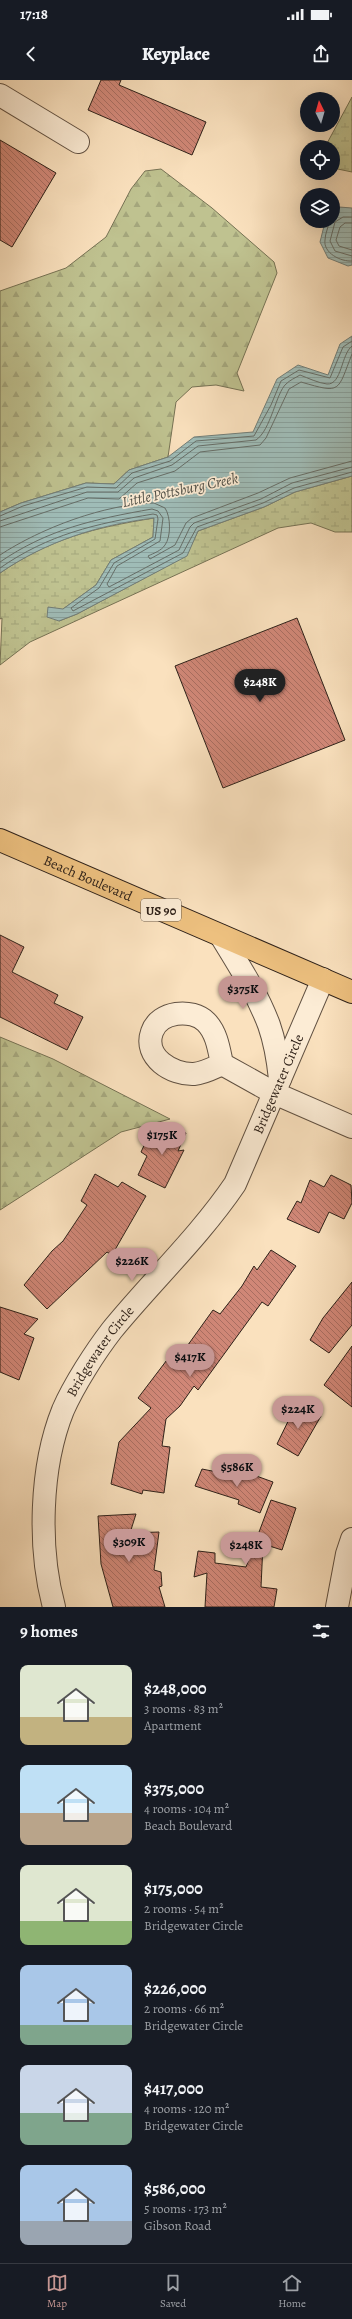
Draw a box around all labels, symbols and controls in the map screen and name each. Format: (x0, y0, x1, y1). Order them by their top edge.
text: 17:18 (20, 4, 48, 24)
text: Keyplace (142, 42, 210, 66)
icon: back (20, 43, 42, 65)
icon: share (310, 43, 332, 65)
north arrow (300, 92, 340, 132)
map controls (300, 92, 340, 228)
button: locate (300, 140, 340, 180)
button: layers (300, 188, 340, 228)
water label: Little Pottsburg Creek (120, 468, 240, 512)
pin: $248K (232, 669, 288, 703)
text: $248K (243, 673, 277, 690)
street label: Beach Boulevard (41, 851, 136, 906)
road number: US 90 (141, 899, 181, 921)
pin: $375K (215, 976, 271, 1010)
text: $375K (227, 980, 259, 997)
street label: Bridgewater Circle (249, 1031, 308, 1137)
pin: $175K (134, 1122, 190, 1156)
text: $175K (147, 1126, 177, 1143)
pin: $226K (104, 1248, 160, 1282)
text: $226K (115, 1252, 149, 1269)
street label: Bridgewater Circle (62, 1302, 138, 1400)
pin: $417K (162, 1344, 218, 1378)
text: $417K (175, 1348, 205, 1365)
pin: $224K (270, 1396, 326, 1430)
text: $224K (281, 1400, 315, 1417)
pin: $586K (209, 1454, 265, 1488)
text: $586K (221, 1458, 253, 1475)
pin: $309K (101, 1529, 157, 1563)
pin: $248K (218, 1532, 274, 1566)
text: $309K (113, 1533, 145, 1550)
text: $248K (229, 1536, 263, 1553)
text: 9 homes (20, 1620, 78, 1643)
icon: filters (310, 1620, 332, 1642)
text: $248,000 (144, 1677, 207, 1700)
icon: home (52, 1681, 100, 1729)
text: 3 rooms · 83 m² (144, 1700, 223, 1717)
text: Apartment (144, 1717, 202, 1734)
text: $375,000 (144, 1777, 204, 1800)
icon: home (52, 1781, 100, 1829)
text: 4 rooms · 104 m² (144, 1800, 229, 1817)
text: Beach Boulevard (144, 1817, 232, 1834)
text: $175,000 (144, 1877, 203, 1900)
icon: home (52, 1881, 100, 1929)
text: 2 rooms · 54 m² (144, 1900, 223, 1917)
text: Bridgewater Circle (144, 1917, 243, 1934)
text: $226,000 (144, 1977, 207, 2000)
icon: home (52, 1981, 100, 2029)
text: 2 rooms · 66 m² (144, 2000, 224, 2017)
text: Bridgewater Circle (144, 2017, 243, 2034)
text: $417,000 (144, 2077, 203, 2100)
icon: home (52, 2081, 100, 2129)
text: 4 rooms · 120 m² (144, 2100, 229, 2117)
text: Bridgewater Circle (144, 2117, 243, 2134)
text: $586,000 (144, 2177, 206, 2200)
icon: home (52, 2181, 100, 2229)
text: 5 rooms · 173 m² (144, 2200, 227, 2217)
text: Gibson Road (144, 2217, 211, 2234)
tab: Map (46, 2272, 68, 2311)
tab: Saved (160, 2272, 186, 2311)
tab: Home (278, 2272, 306, 2311)

